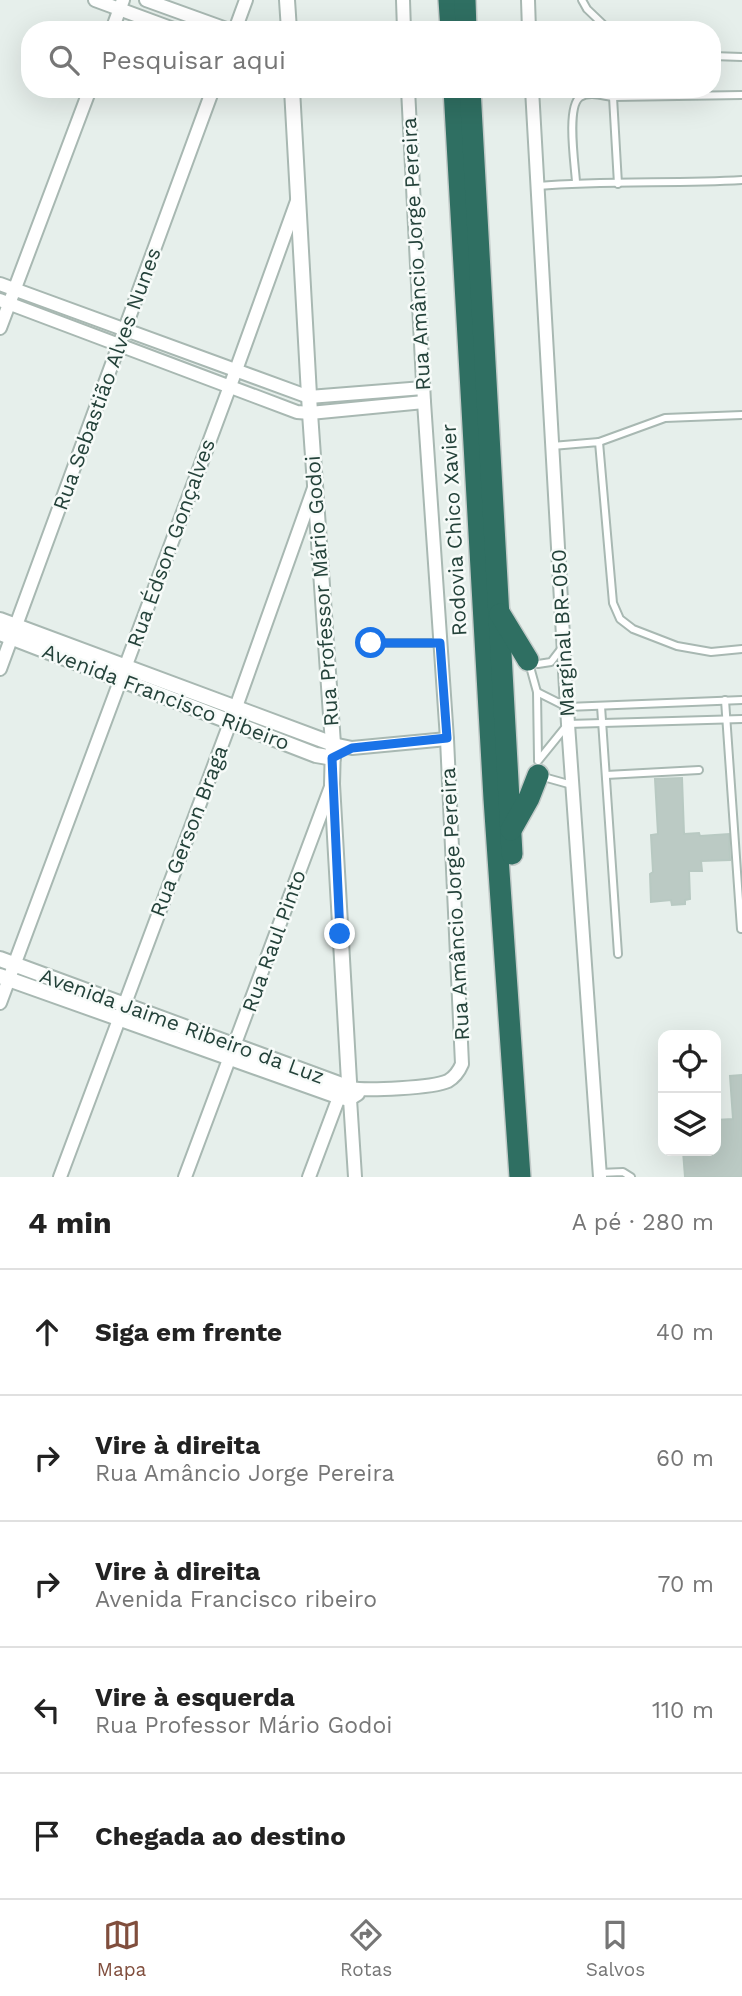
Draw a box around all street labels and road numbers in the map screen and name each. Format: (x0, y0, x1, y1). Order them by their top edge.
street label: Rua Amâncio Jorge Pereira (396, 117, 435, 391)
street label: Rua Sebastião Alves Nunes (47, 244, 166, 514)
street label: Rodovia Chico Xavier (435, 423, 472, 637)
street label: Rua Édson Gonçalves (121, 435, 220, 650)
street label: Rua Professor Mário Godoi (300, 455, 343, 727)
street label: Marginal BR-050 (546, 548, 579, 718)
street label: Avenida Francisco Ribeiro (39, 638, 293, 755)
street label: Rua Gerson Braga (144, 742, 233, 920)
street label: Rua Amâncio Jorge Pereira (435, 767, 474, 1041)
street label: Rua Raul Pinto (236, 866, 311, 1015)
street label: Avenida Jaime Ribeiro da Luz (37, 962, 328, 1089)

